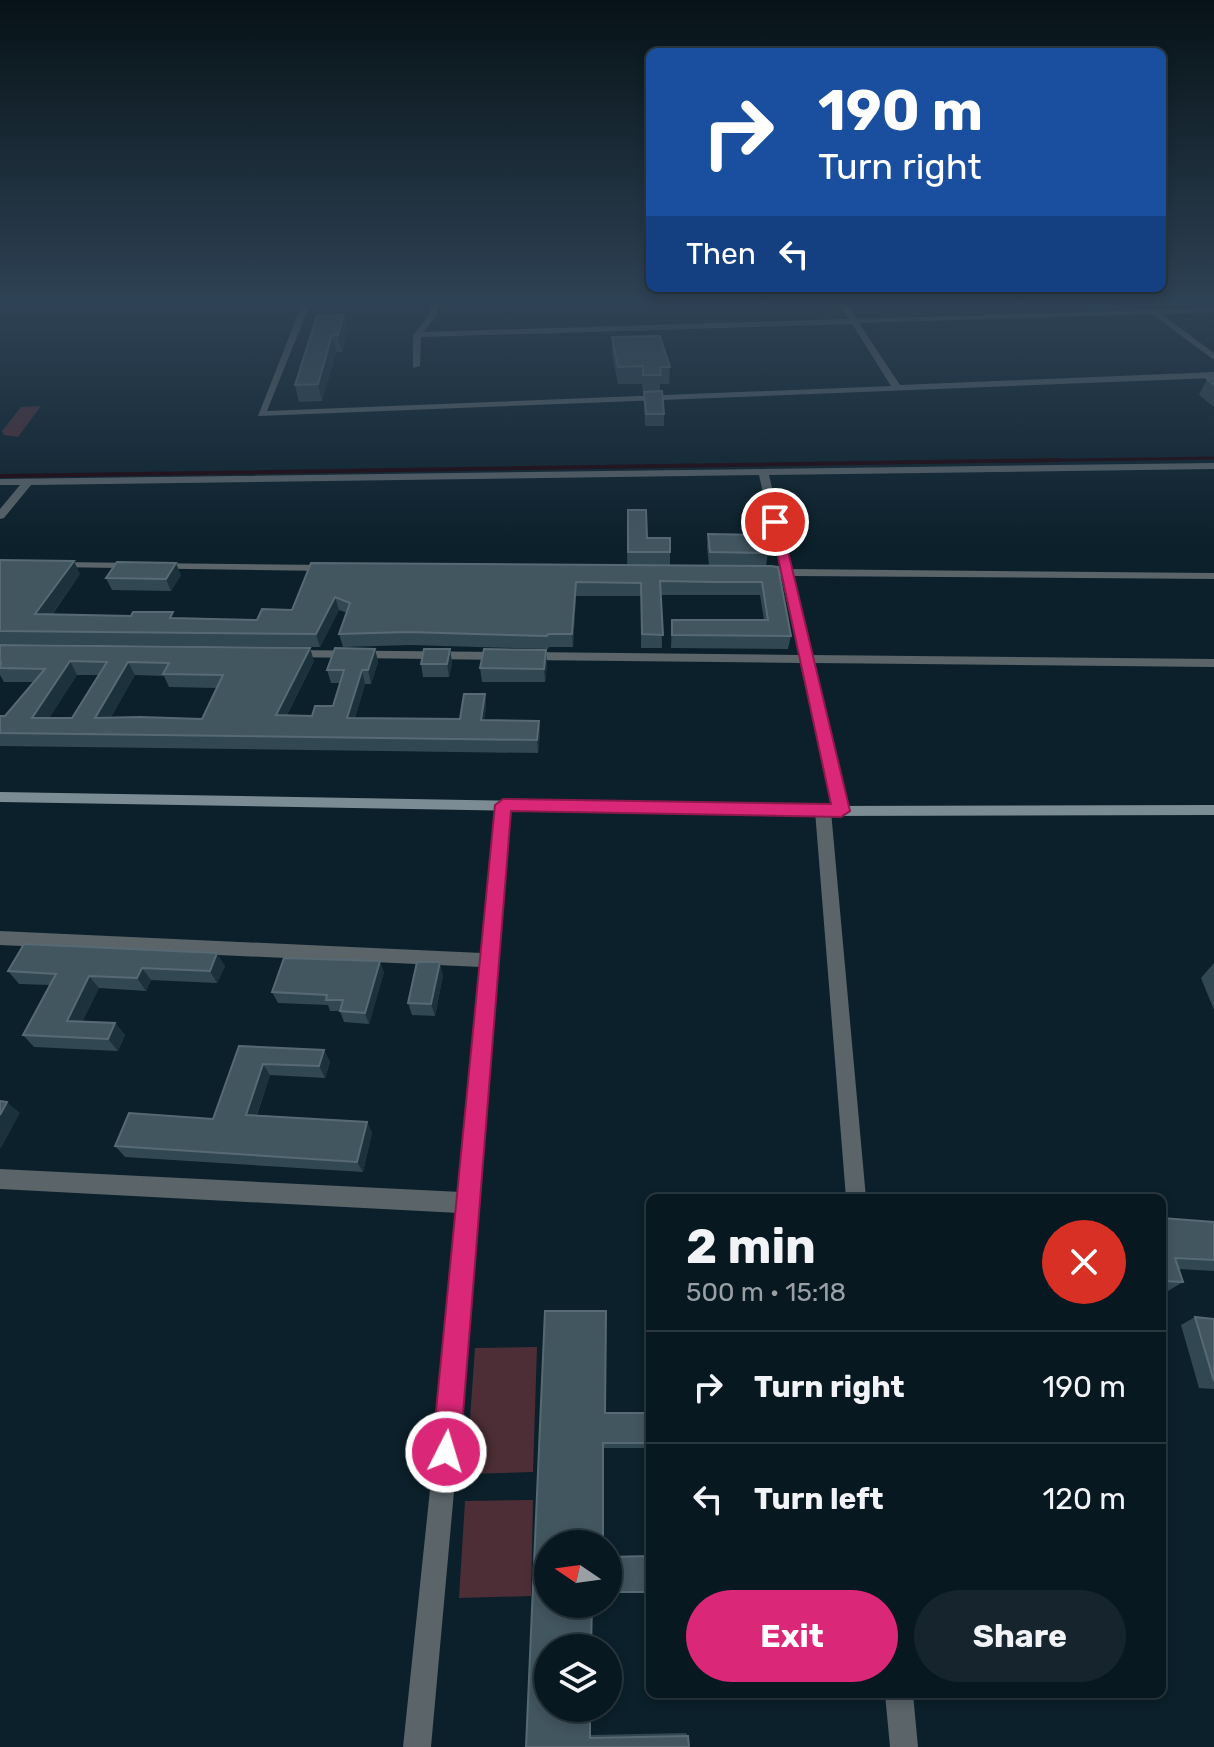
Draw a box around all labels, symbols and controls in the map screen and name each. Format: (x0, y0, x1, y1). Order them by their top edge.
text: 190 m (818, 78, 983, 144)
icon: right (686, 80, 790, 184)
text: Turn right (818, 145, 982, 188)
icon: left (772, 232, 816, 276)
text: Then (686, 236, 756, 272)
pin (741, 488, 809, 556)
icon: arrive (753, 500, 797, 544)
text: 2 min (686, 1218, 816, 1275)
button: close (1042, 1220, 1126, 1304)
text: 500 m · 15:18 (686, 1277, 846, 1308)
icon: right (686, 1365, 730, 1409)
text: Turn right (754, 1369, 905, 1405)
text: 190 m (1042, 1369, 1126, 1405)
position arrow (404, 1410, 488, 1494)
icon: left (686, 1477, 730, 1521)
text: Turn left (754, 1481, 884, 1517)
text: 120 m (1042, 1481, 1126, 1517)
north arrow (534, 1530, 622, 1618)
map controls (534, 1530, 622, 1722)
button: Exit (686, 1590, 898, 1682)
button: Share (914, 1590, 1126, 1682)
button: layers (534, 1634, 622, 1722)

